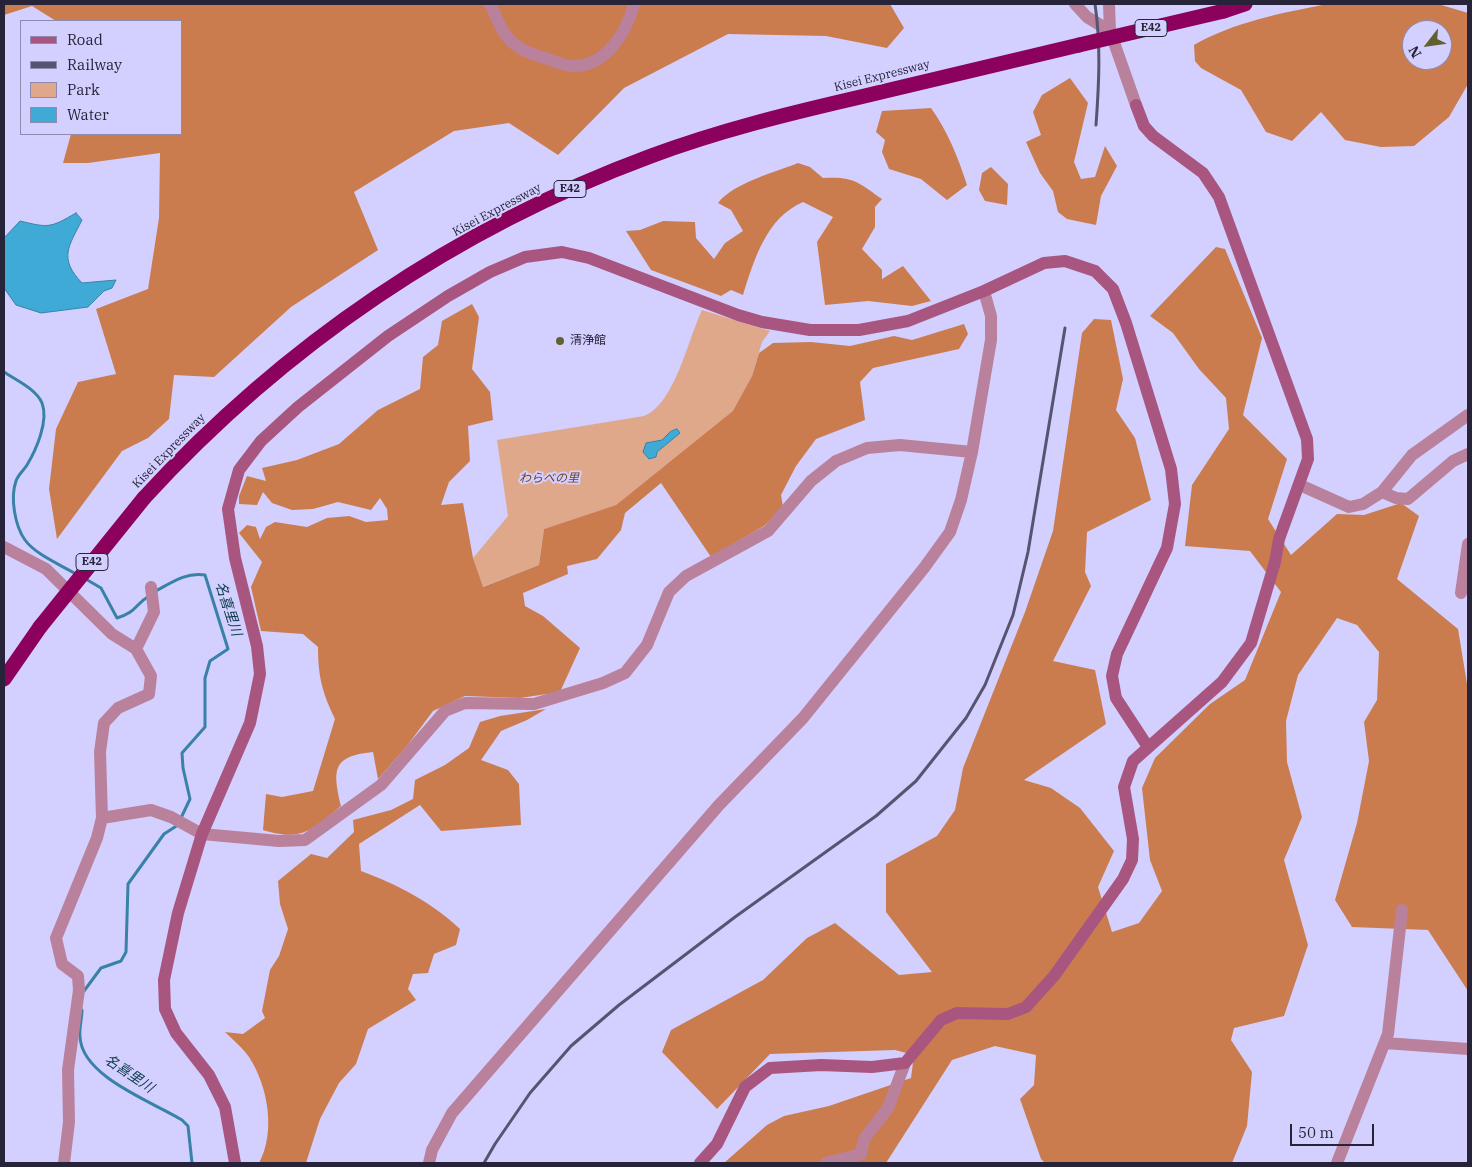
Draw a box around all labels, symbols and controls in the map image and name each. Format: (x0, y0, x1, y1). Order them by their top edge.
road number: E42 (1135, 19, 1167, 36)
legend (20, 20, 182, 135)
north arrow (1402, 20, 1452, 70)
text: Road (67, 30, 103, 49)
text: N (1404, 43, 1425, 61)
text: Railway (67, 55, 122, 74)
street label: Kisei Expressway (833, 57, 931, 95)
text: Park (67, 80, 100, 99)
text: Water (67, 105, 109, 124)
road number: E42 (554, 180, 586, 198)
street label: Kisei Expressway (450, 181, 544, 239)
place label: 清浄館 (570, 334, 606, 348)
marker: 清浄館 (554, 335, 566, 347)
street label: Kisei Expressway (130, 411, 208, 491)
park label: わらべの里 (519, 472, 579, 486)
road number: E42 (76, 554, 108, 570)
water label: 名喜里川 (211, 580, 245, 638)
water label: 名喜里川 (101, 1051, 157, 1097)
scale bar (1292, 1114, 1376, 1146)
text: 50 m (1298, 1123, 1334, 1142)

